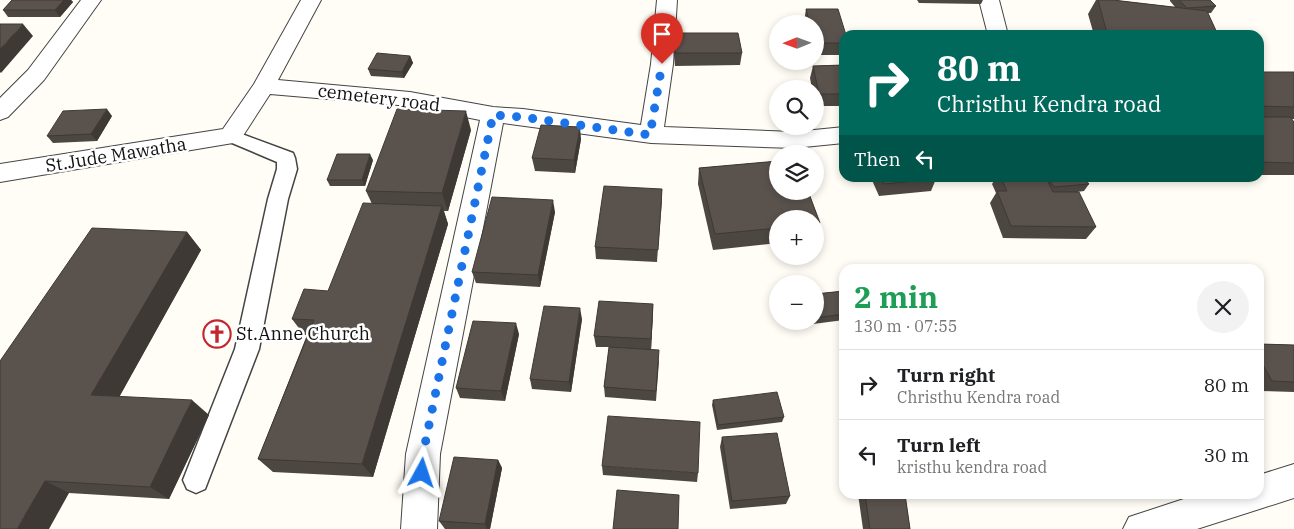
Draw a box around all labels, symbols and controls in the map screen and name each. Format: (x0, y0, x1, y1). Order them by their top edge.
pin (641, 13, 683, 64)
north arrow (769, 15, 824, 70)
map controls (769, 15, 824, 330)
icon: arrive (648, 20, 676, 48)
text: 80 m (937, 45, 1021, 91)
icon: right (854, 50, 919, 115)
street label: cemetery road (317, 79, 442, 116)
button: search (769, 80, 824, 135)
text: Christhu Kendra road (937, 89, 1161, 118)
street label: St.Jude Mawatha (44, 132, 188, 177)
button: layers (769, 145, 824, 200)
icon: left (911, 145, 939, 173)
text: Then (854, 147, 901, 171)
button: + (769, 210, 824, 265)
button: − (769, 275, 824, 330)
text: 2 min (854, 277, 938, 316)
button: close (1197, 281, 1249, 333)
text: 130 m · 07:55 (854, 316, 957, 336)
church icon: St.Anne Church (202, 319, 232, 349)
place label: St.Anne Church (236, 322, 370, 345)
text: Turn right (897, 363, 995, 387)
icon: right (854, 371, 882, 399)
text: 80 m (1204, 373, 1249, 397)
text: Christhu Kendra road (897, 387, 1060, 407)
text: Turn left (897, 433, 980, 457)
icon: left (854, 441, 882, 469)
text: 30 m (1204, 443, 1249, 467)
position arrow (395, 446, 447, 498)
text: kristhu kendra road (897, 457, 1047, 477)

